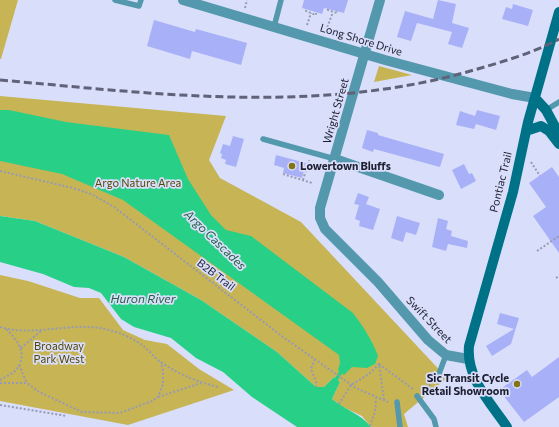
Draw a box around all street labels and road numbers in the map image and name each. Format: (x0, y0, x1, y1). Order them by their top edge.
street label: Long Shore Drive (318, 21, 404, 59)
street label: Wright Street (320, 77, 352, 145)
street label: Pontiac Trail (487, 150, 515, 214)
street label: B2B Trail (194, 256, 238, 294)
street label: Swift Street (403, 294, 455, 346)

